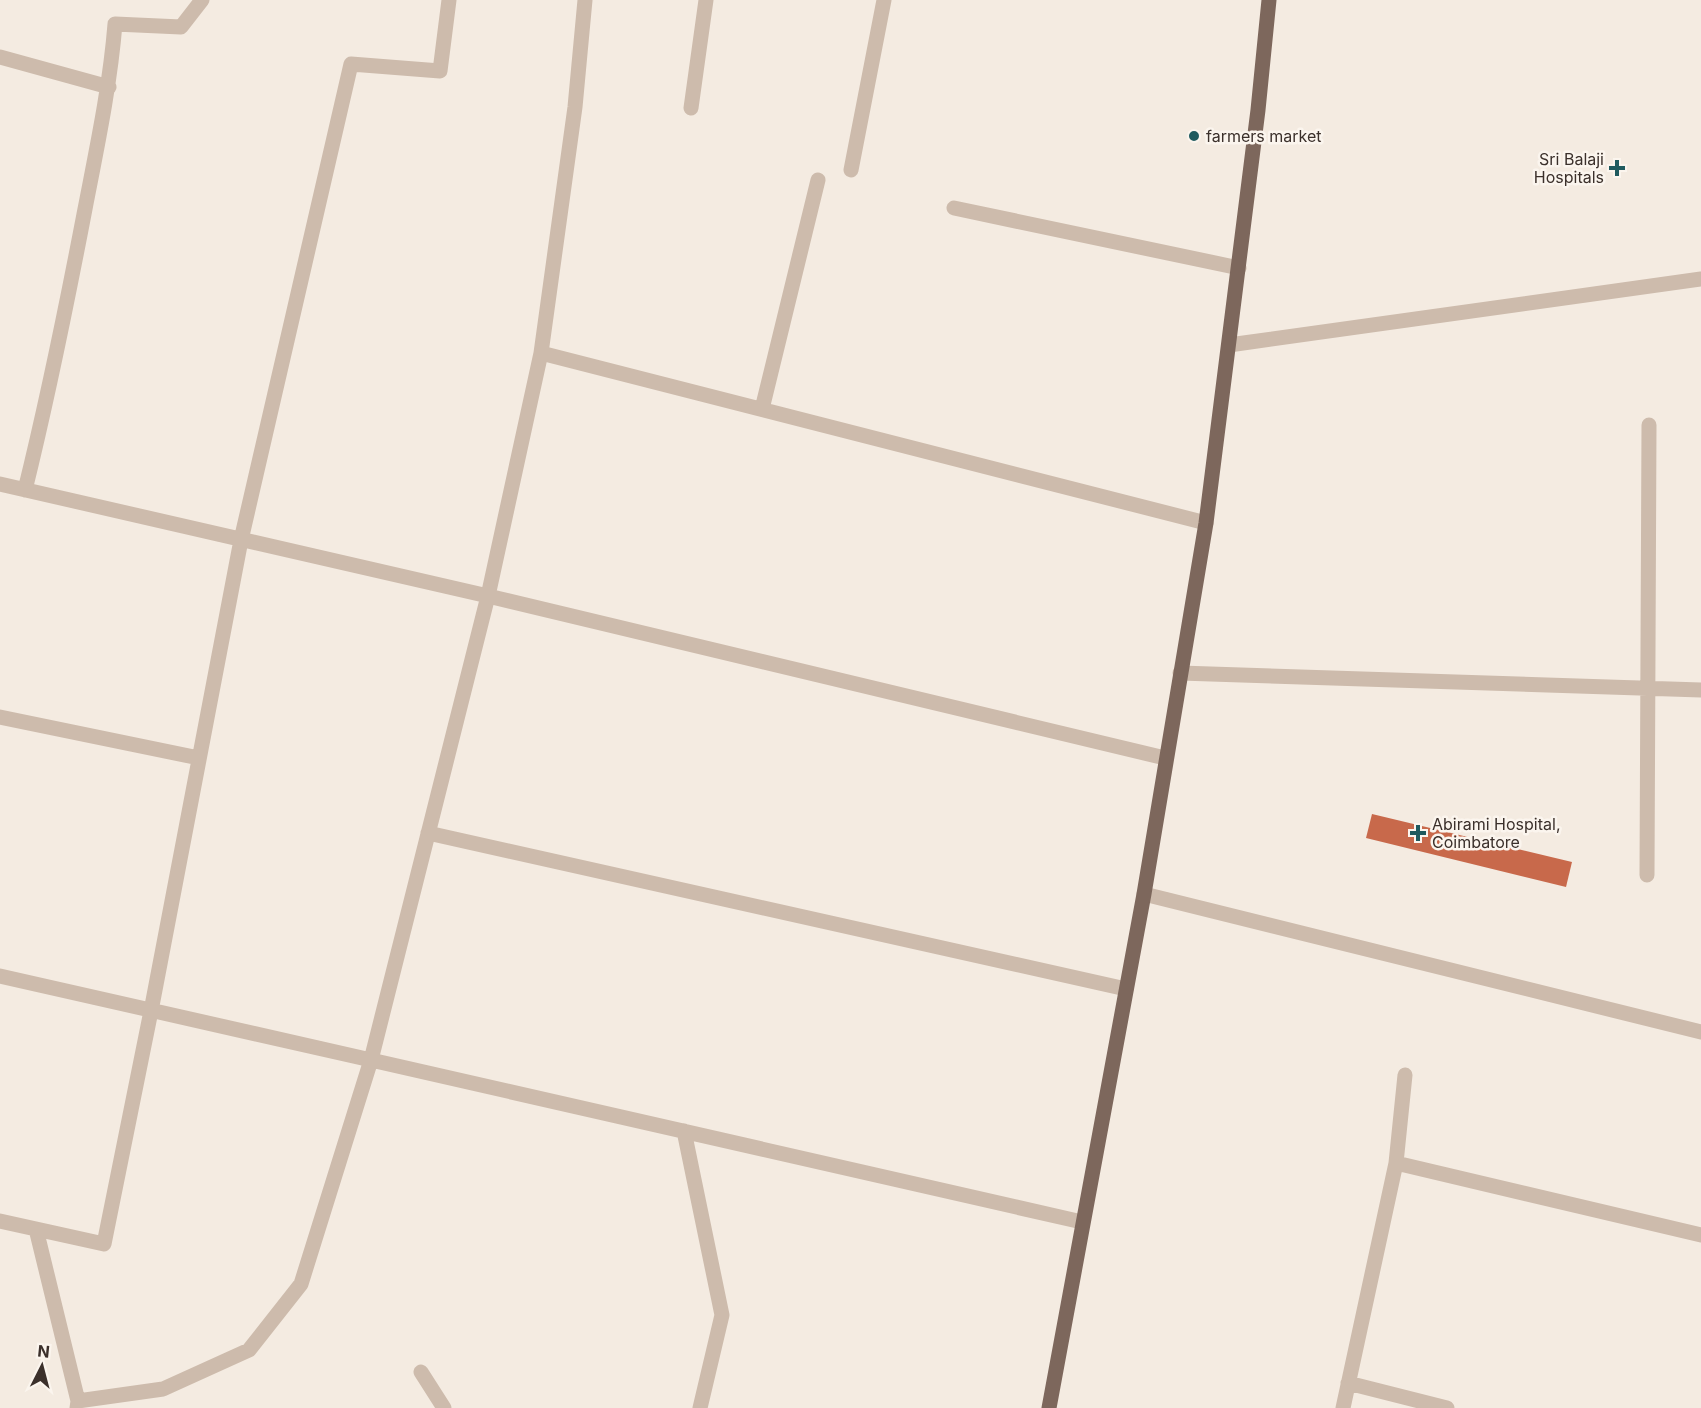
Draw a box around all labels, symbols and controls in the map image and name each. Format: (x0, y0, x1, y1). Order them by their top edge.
place label: farmers market (1206, 126, 1322, 146)
marker: farmers market (1187, 129, 1201, 143)
place label: Sri Balaji Hospitals (1534, 149, 1604, 187)
marker: Sri Balaji Hospitals (1608, 159, 1626, 177)
place label: Abirami Hospital, Coimbatore (1432, 814, 1561, 852)
marker: Abirami Hospital, Coimbatore (1409, 824, 1427, 842)
north arrow (12, 1336, 72, 1396)
text: N (36, 1340, 51, 1362)

